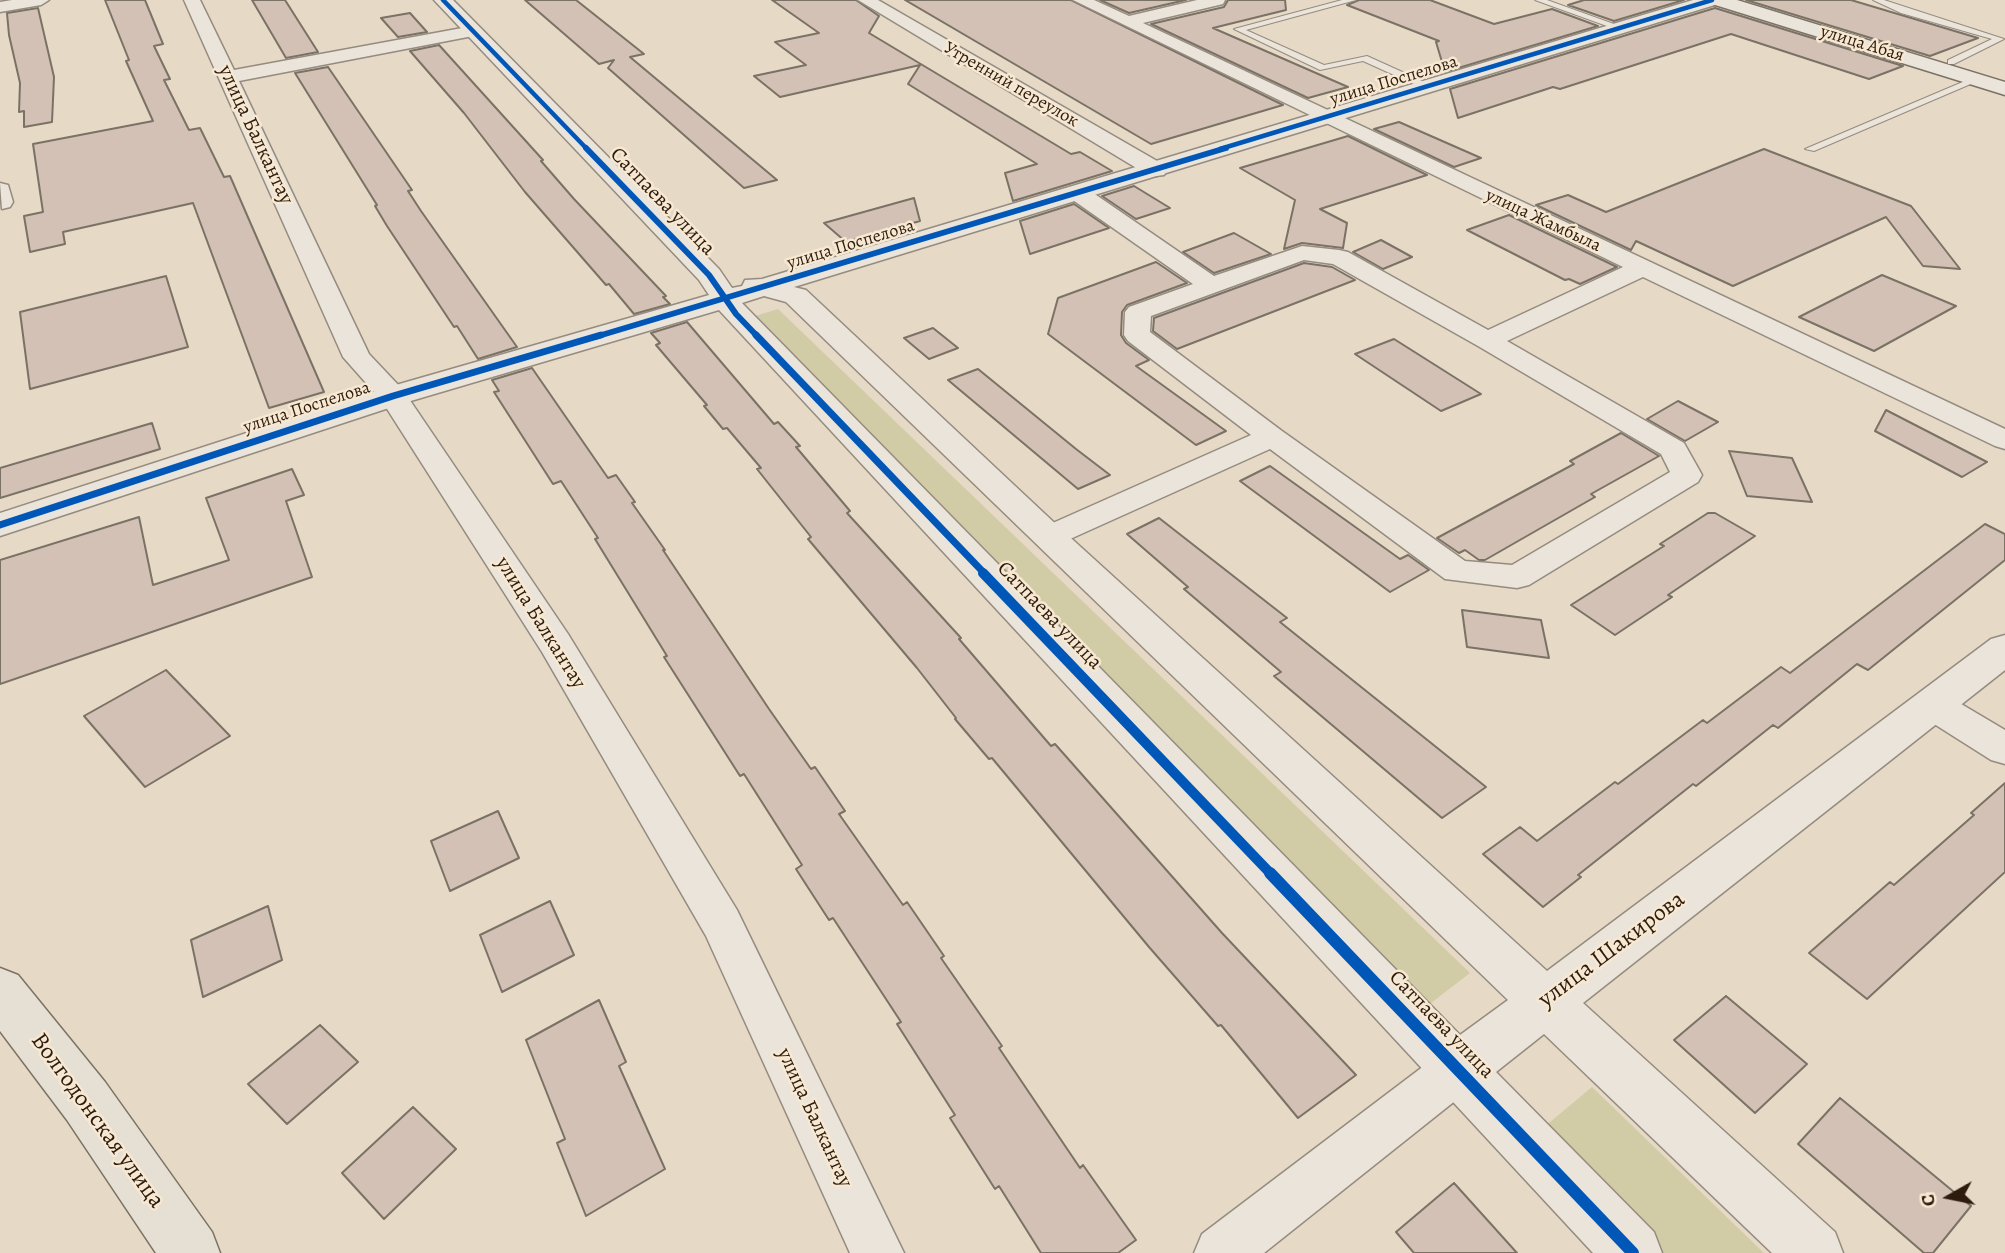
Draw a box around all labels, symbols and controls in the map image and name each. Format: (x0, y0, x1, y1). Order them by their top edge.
street label: улица Абая (1818, 21, 1906, 67)
street label: Утренний переулок (940, 38, 1082, 132)
street label: улица Поспелова (1328, 51, 1460, 111)
street label: улица Балкантау (212, 61, 298, 209)
street label: Сатпаева улица (604, 143, 720, 261)
street label: улица Жамбыла (1482, 185, 1604, 257)
street label: улица Поспелова (785, 215, 917, 275)
street label: улица Поспелова (241, 377, 373, 439)
street label: улица Балкантау (489, 552, 591, 694)
street label: Сатпаева улица (991, 557, 1107, 675)
street label: улица Шакирова (1533, 886, 1691, 1014)
street label: Сатпаева улица (1383, 966, 1499, 1084)
street label: Волгодонская улица (24, 1028, 170, 1214)
street label: улица Балкантау (771, 1044, 857, 1192)
north arrow (1914, 1162, 1984, 1232)
text: С (1915, 1192, 1942, 1208)

